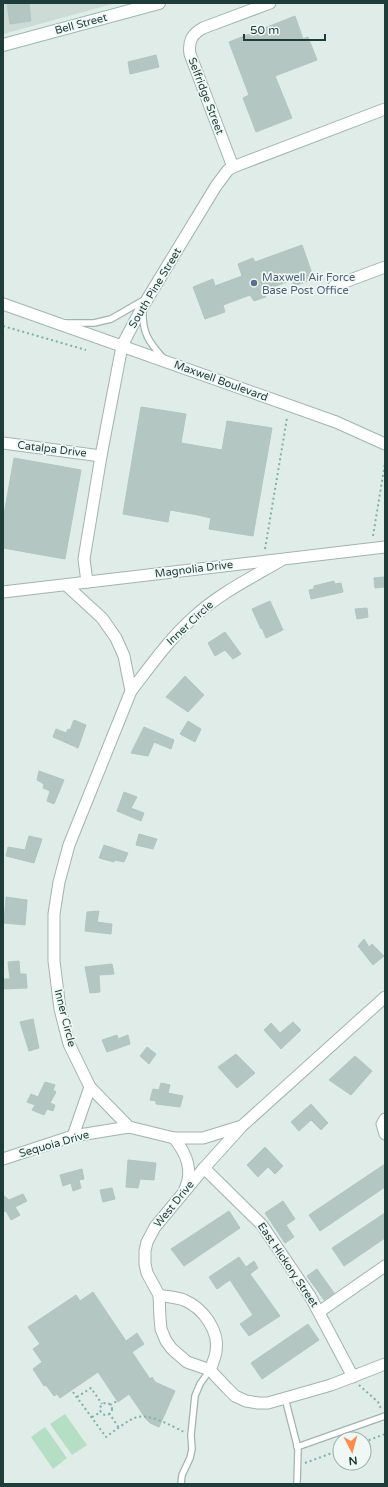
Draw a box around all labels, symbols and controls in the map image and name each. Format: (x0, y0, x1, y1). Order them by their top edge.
street label: Bell Street (53, 11, 109, 37)
scale bar (244, 16, 325, 42)
text: 50 m (250, 23, 279, 37)
street label: Selfridge Street (185, 56, 227, 136)
street label: South Pine Street (126, 246, 184, 330)
place label: Maxwell Air Force Base Post Office (262, 271, 355, 297)
marker: Maxwell Air Force Base Post Office (249, 278, 259, 288)
street label: Maxwell Boulevard (172, 358, 270, 404)
street label: Catalpa Drive (17, 438, 87, 460)
street label: Magnolia Drive (154, 558, 234, 580)
street label: Inner Circle (164, 598, 216, 648)
street label: Inner Circle (52, 988, 78, 1048)
street label: Sequoia Drive (17, 1128, 91, 1160)
street label: West Drive (151, 1178, 197, 1230)
street label: East Hickory Street (255, 1220, 321, 1310)
north arrow (332, 1431, 372, 1471)
text: N (348, 1454, 358, 1467)

